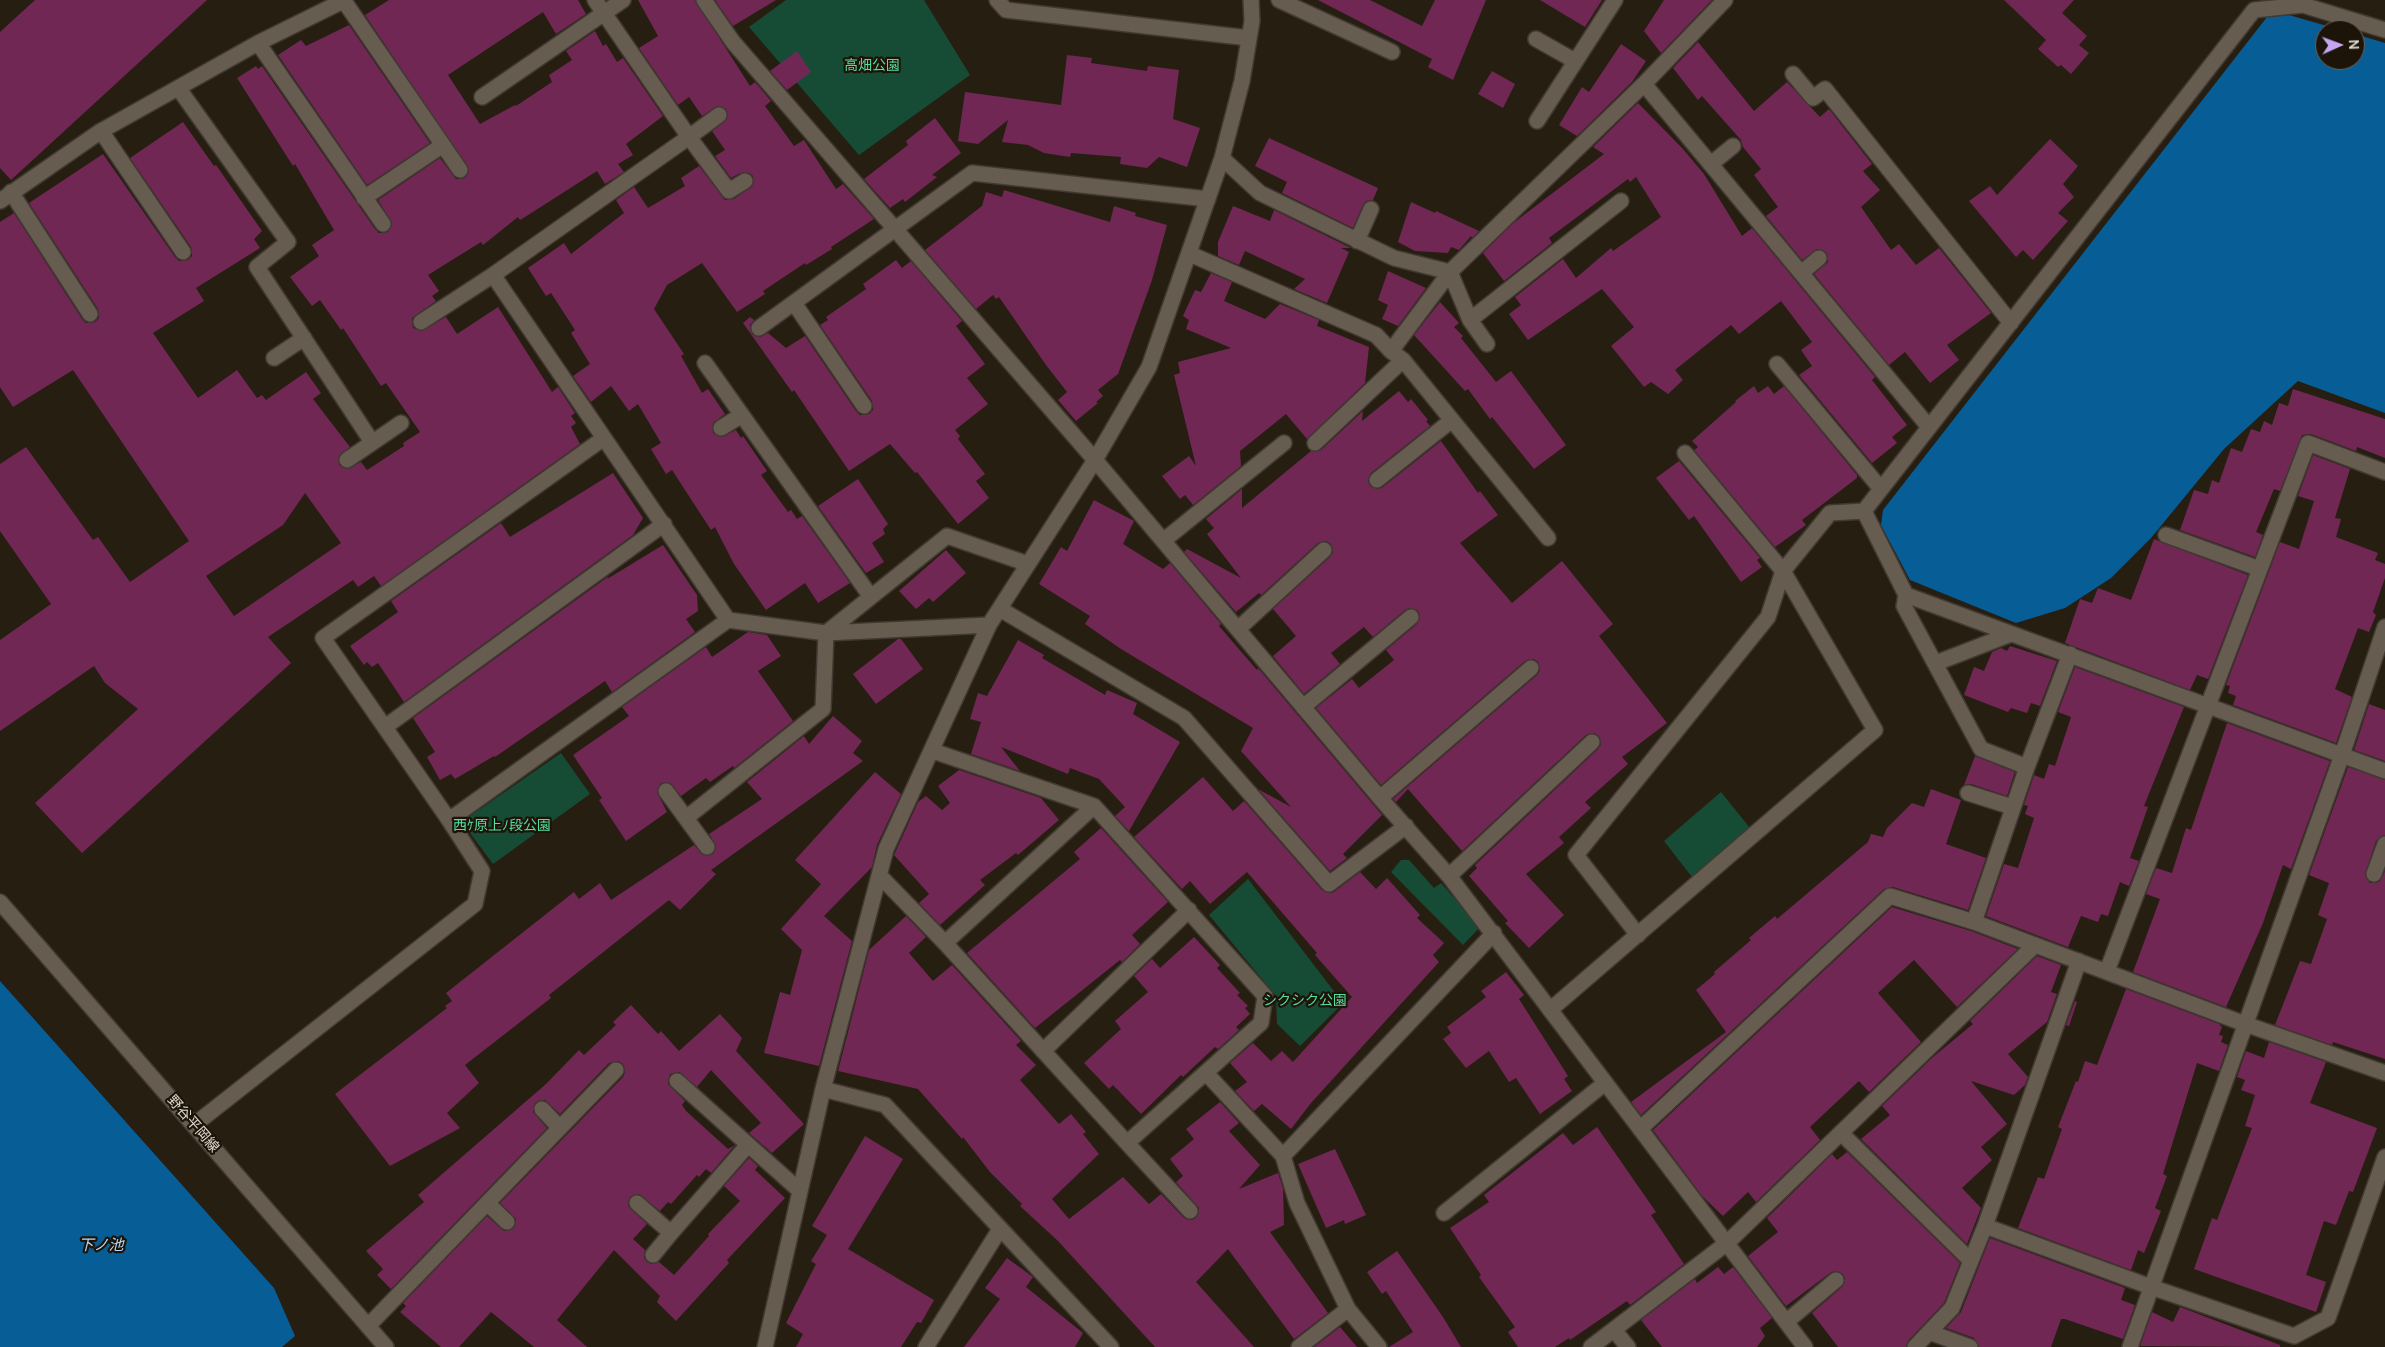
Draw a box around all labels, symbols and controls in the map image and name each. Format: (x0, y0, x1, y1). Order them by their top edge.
north arrow (2315, 20, 2365, 70)
text: N (2345, 39, 2364, 50)
park label: 高畑公園 (844, 58, 900, 74)
park label: 西ｹ原上ﾉ段公園 (453, 818, 551, 834)
park label: シクシク公園 (1263, 993, 1347, 1009)
street label: 野谷平岡線 (164, 1092, 222, 1156)
water label: 下ノ池 (79, 1237, 123, 1255)

